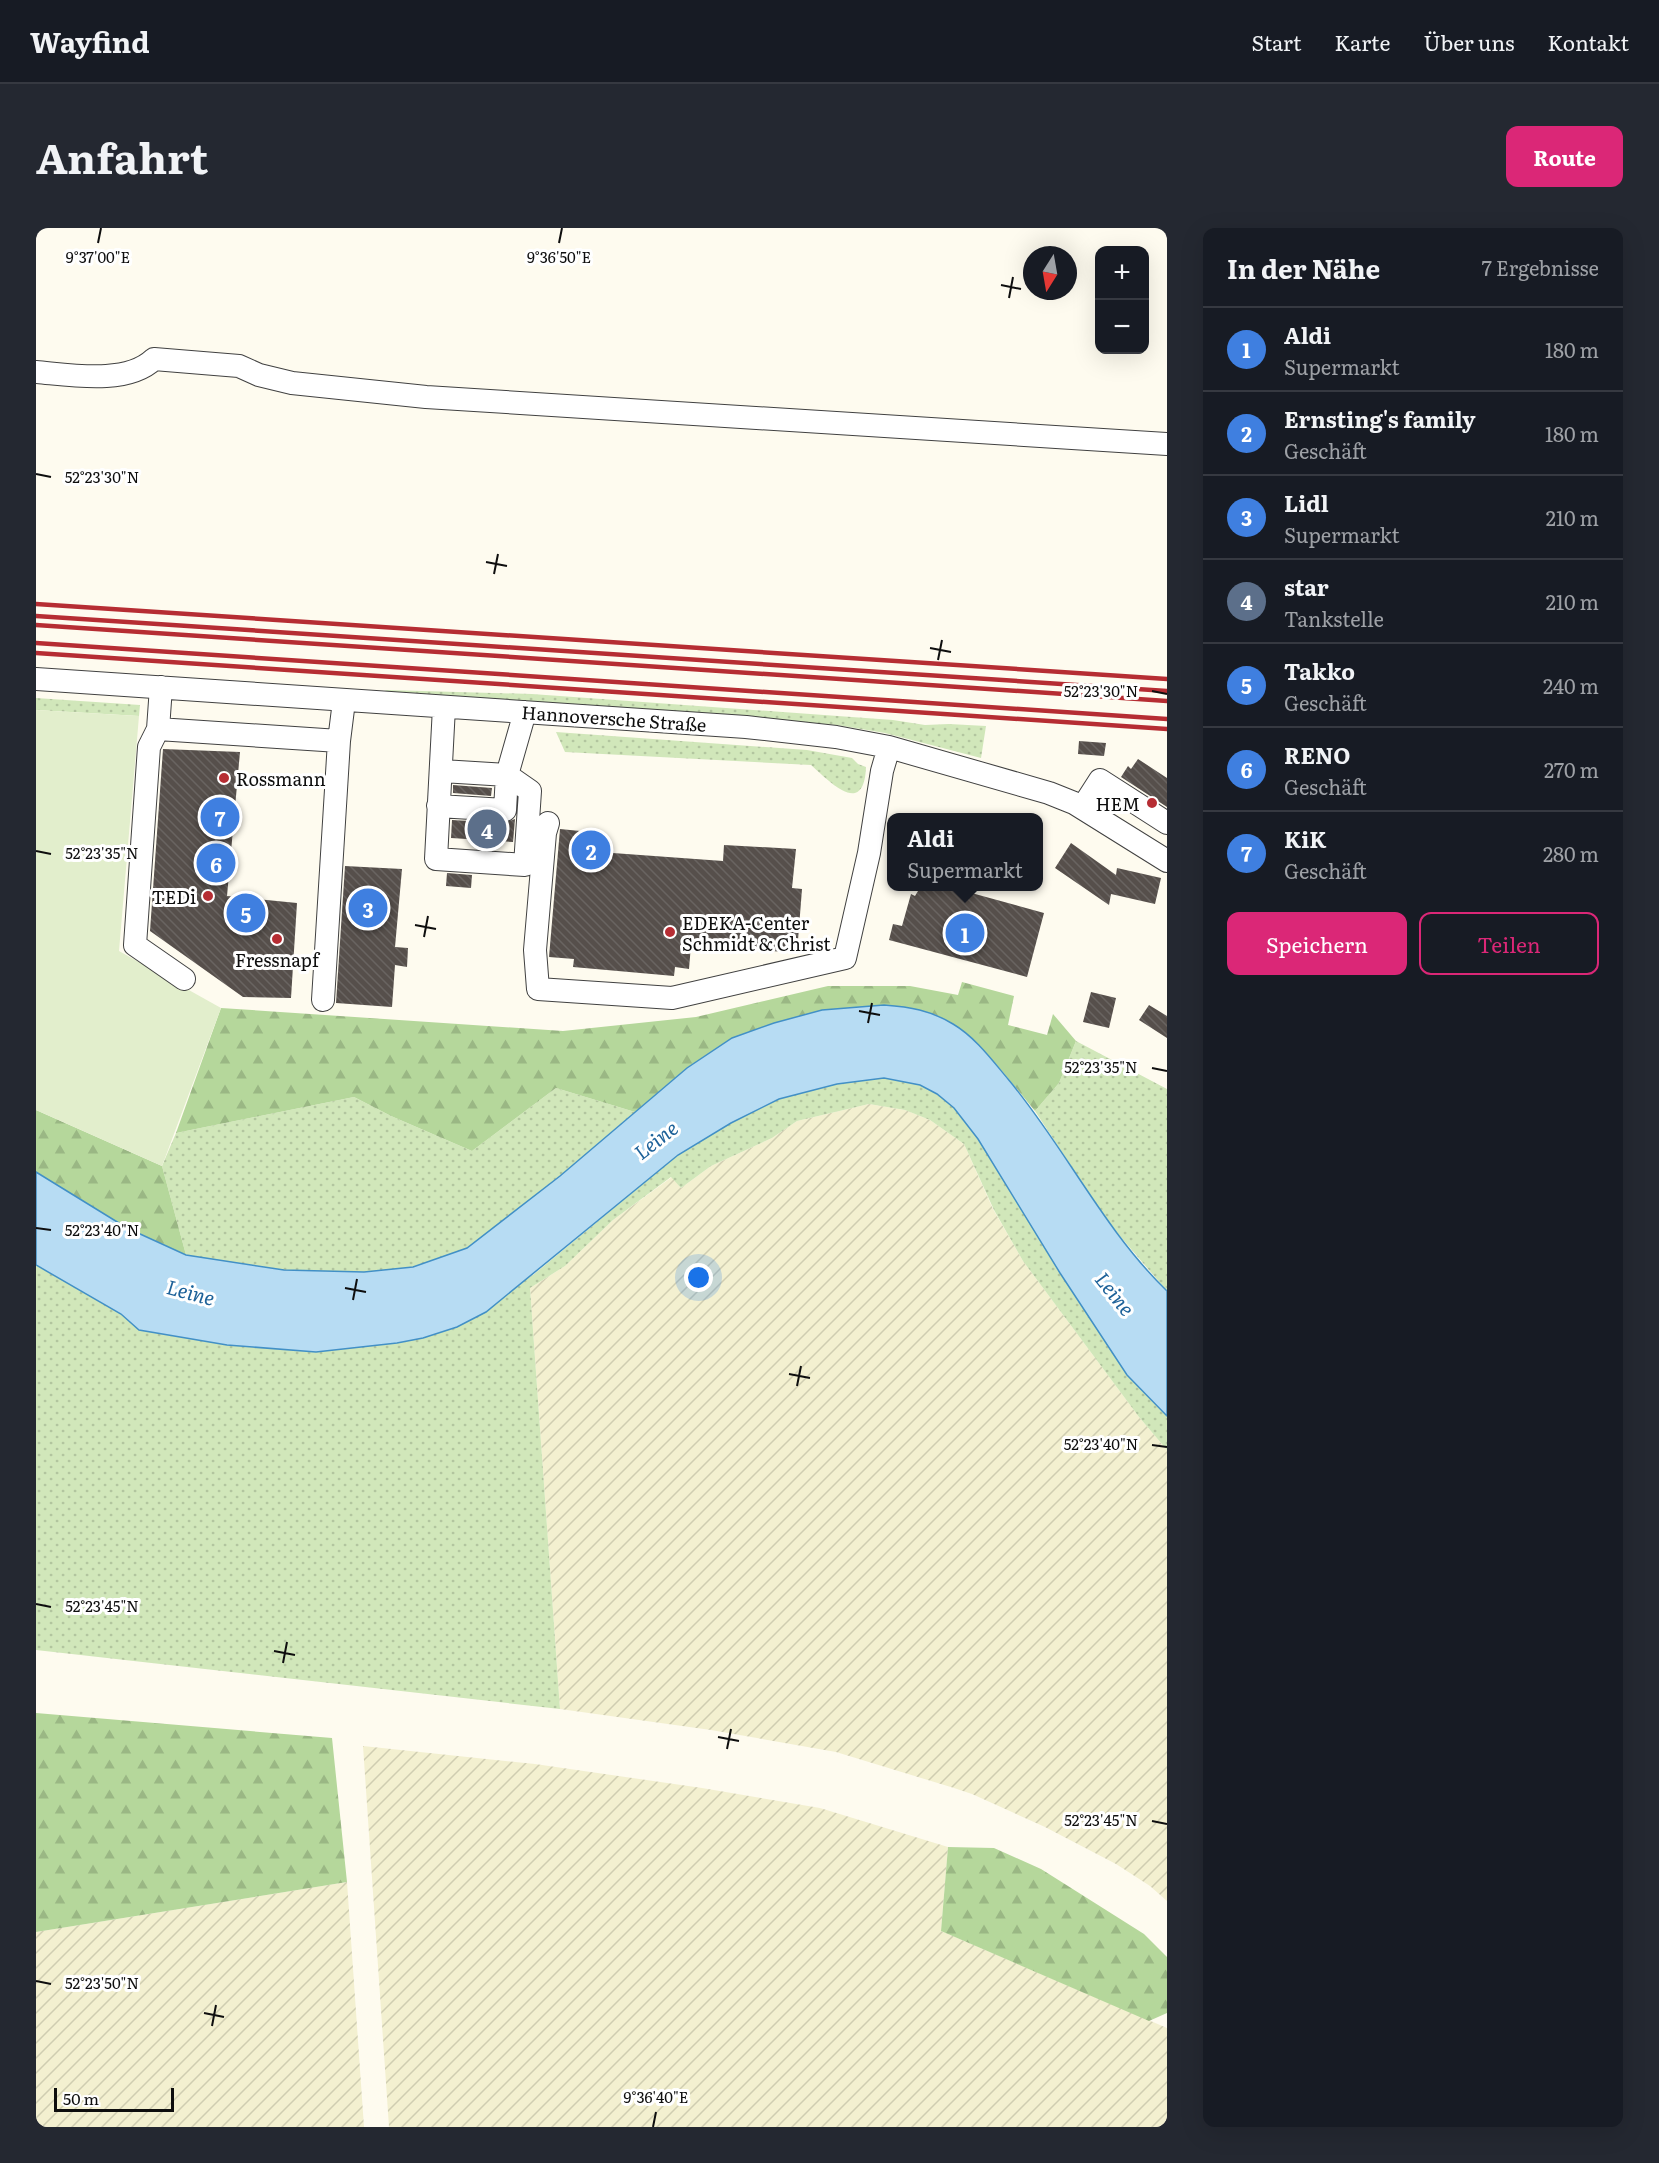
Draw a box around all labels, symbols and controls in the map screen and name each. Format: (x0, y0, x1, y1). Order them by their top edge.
text: Wayfind (30, 20, 150, 62)
text: Start (1251, 26, 1302, 57)
text: Karte (1335, 26, 1390, 57)
text: Über uns (1423, 26, 1514, 57)
text: Kontakt (1547, 26, 1629, 57)
text: Anfahrt (36, 125, 208, 187)
button: Route (1506, 126, 1623, 187)
text: 9°37'00"E (66, 245, 130, 268)
text: 9°36'50"E (527, 245, 591, 268)
north arrow (1023, 246, 1077, 300)
map controls (1095, 246, 1149, 354)
button: + (1095, 246, 1149, 300)
text: In der Nähe (1227, 248, 1380, 287)
text: 7 Ergebnisse (1482, 252, 1599, 282)
button: − (1095, 300, 1149, 354)
text: Aldi (1284, 318, 1331, 351)
text: 1 (1242, 334, 1251, 364)
text: 180 m (1545, 334, 1599, 364)
text: Supermarkt (1284, 351, 1400, 381)
text: Ernsting's family (1284, 402, 1476, 435)
text: 2 (1241, 418, 1252, 448)
text: 180 m (1545, 418, 1599, 448)
text: Geschäft (1284, 435, 1367, 465)
text: 52°23'30"N (65, 465, 139, 488)
text: Lidl (1284, 486, 1329, 519)
text: 3 (1241, 502, 1252, 532)
text: 210 m (1546, 502, 1599, 532)
text: Supermarkt (1284, 519, 1400, 549)
text: star (1284, 570, 1329, 603)
text: 4 (1240, 586, 1253, 616)
text: 210 m (1546, 586, 1599, 616)
text: Tankstelle (1284, 603, 1384, 633)
text: Takko (1284, 654, 1355, 687)
text: 5 (1241, 670, 1252, 700)
text: 240 m (1543, 670, 1599, 700)
text: 52°23'30"N (1064, 679, 1138, 702)
text: Geschäft (1284, 687, 1367, 717)
street label: Hannoversche Straße (521, 698, 707, 738)
text: RENO (1284, 738, 1350, 771)
text: 6 (1241, 754, 1252, 784)
text: 270 m (1544, 754, 1599, 784)
place label: Rossmann (236, 765, 326, 792)
marker: Rossmann (217, 771, 231, 785)
text: Geschäft (1284, 771, 1367, 801)
place label: HEM (1095, 790, 1140, 817)
pin: 7 (200, 794, 240, 840)
marker: HEM (1145, 796, 1159, 810)
pin: 4 (468, 806, 506, 852)
popup (887, 813, 1043, 891)
text: Aldi (907, 821, 954, 854)
text: KiK (1284, 822, 1327, 855)
pin: 2 (572, 828, 610, 872)
text: 7 (1241, 838, 1252, 868)
text: 280 m (1543, 838, 1599, 868)
pin: 6 (196, 840, 236, 886)
text: 52°23'35"N (65, 841, 139, 864)
text: Supermarkt (907, 854, 1023, 884)
text: Geschäft (1284, 855, 1367, 885)
place label: TEDi (151, 883, 196, 910)
pin: 3 (348, 886, 388, 930)
marker: TEDi (201, 889, 215, 903)
pin: 5 (226, 890, 266, 936)
place label: EDEKA-Center Schmidt & Christ (682, 909, 831, 957)
pin: 1 (946, 910, 984, 956)
button: Speichern (1227, 912, 1407, 975)
button: Teilen (1419, 912, 1599, 975)
marker: EDEKA-Center Schmidt & Christ (663, 925, 677, 939)
marker: Fressnapf (270, 932, 284, 946)
place label: Fressnapf (235, 946, 321, 973)
text: 52°23'35"N (1064, 1055, 1138, 1078)
water label: Leine (627, 1112, 683, 1166)
text: 52°23'40"N (65, 1218, 139, 1241)
your location (684, 1263, 713, 1292)
water label: Leine (1089, 1265, 1143, 1321)
water label: Leine (164, 1270, 218, 1312)
text: 52°23'40"N (1064, 1432, 1138, 1455)
text: 52°23'45"N (65, 1594, 139, 1617)
text: 52°23'45"N (1064, 1808, 1138, 1831)
text: 52°23'50"N (65, 1971, 139, 1994)
scale bar (54, 2085, 174, 2112)
text: 9°36'40"E (624, 2085, 688, 2108)
text: 50 m (63, 2086, 99, 2110)

